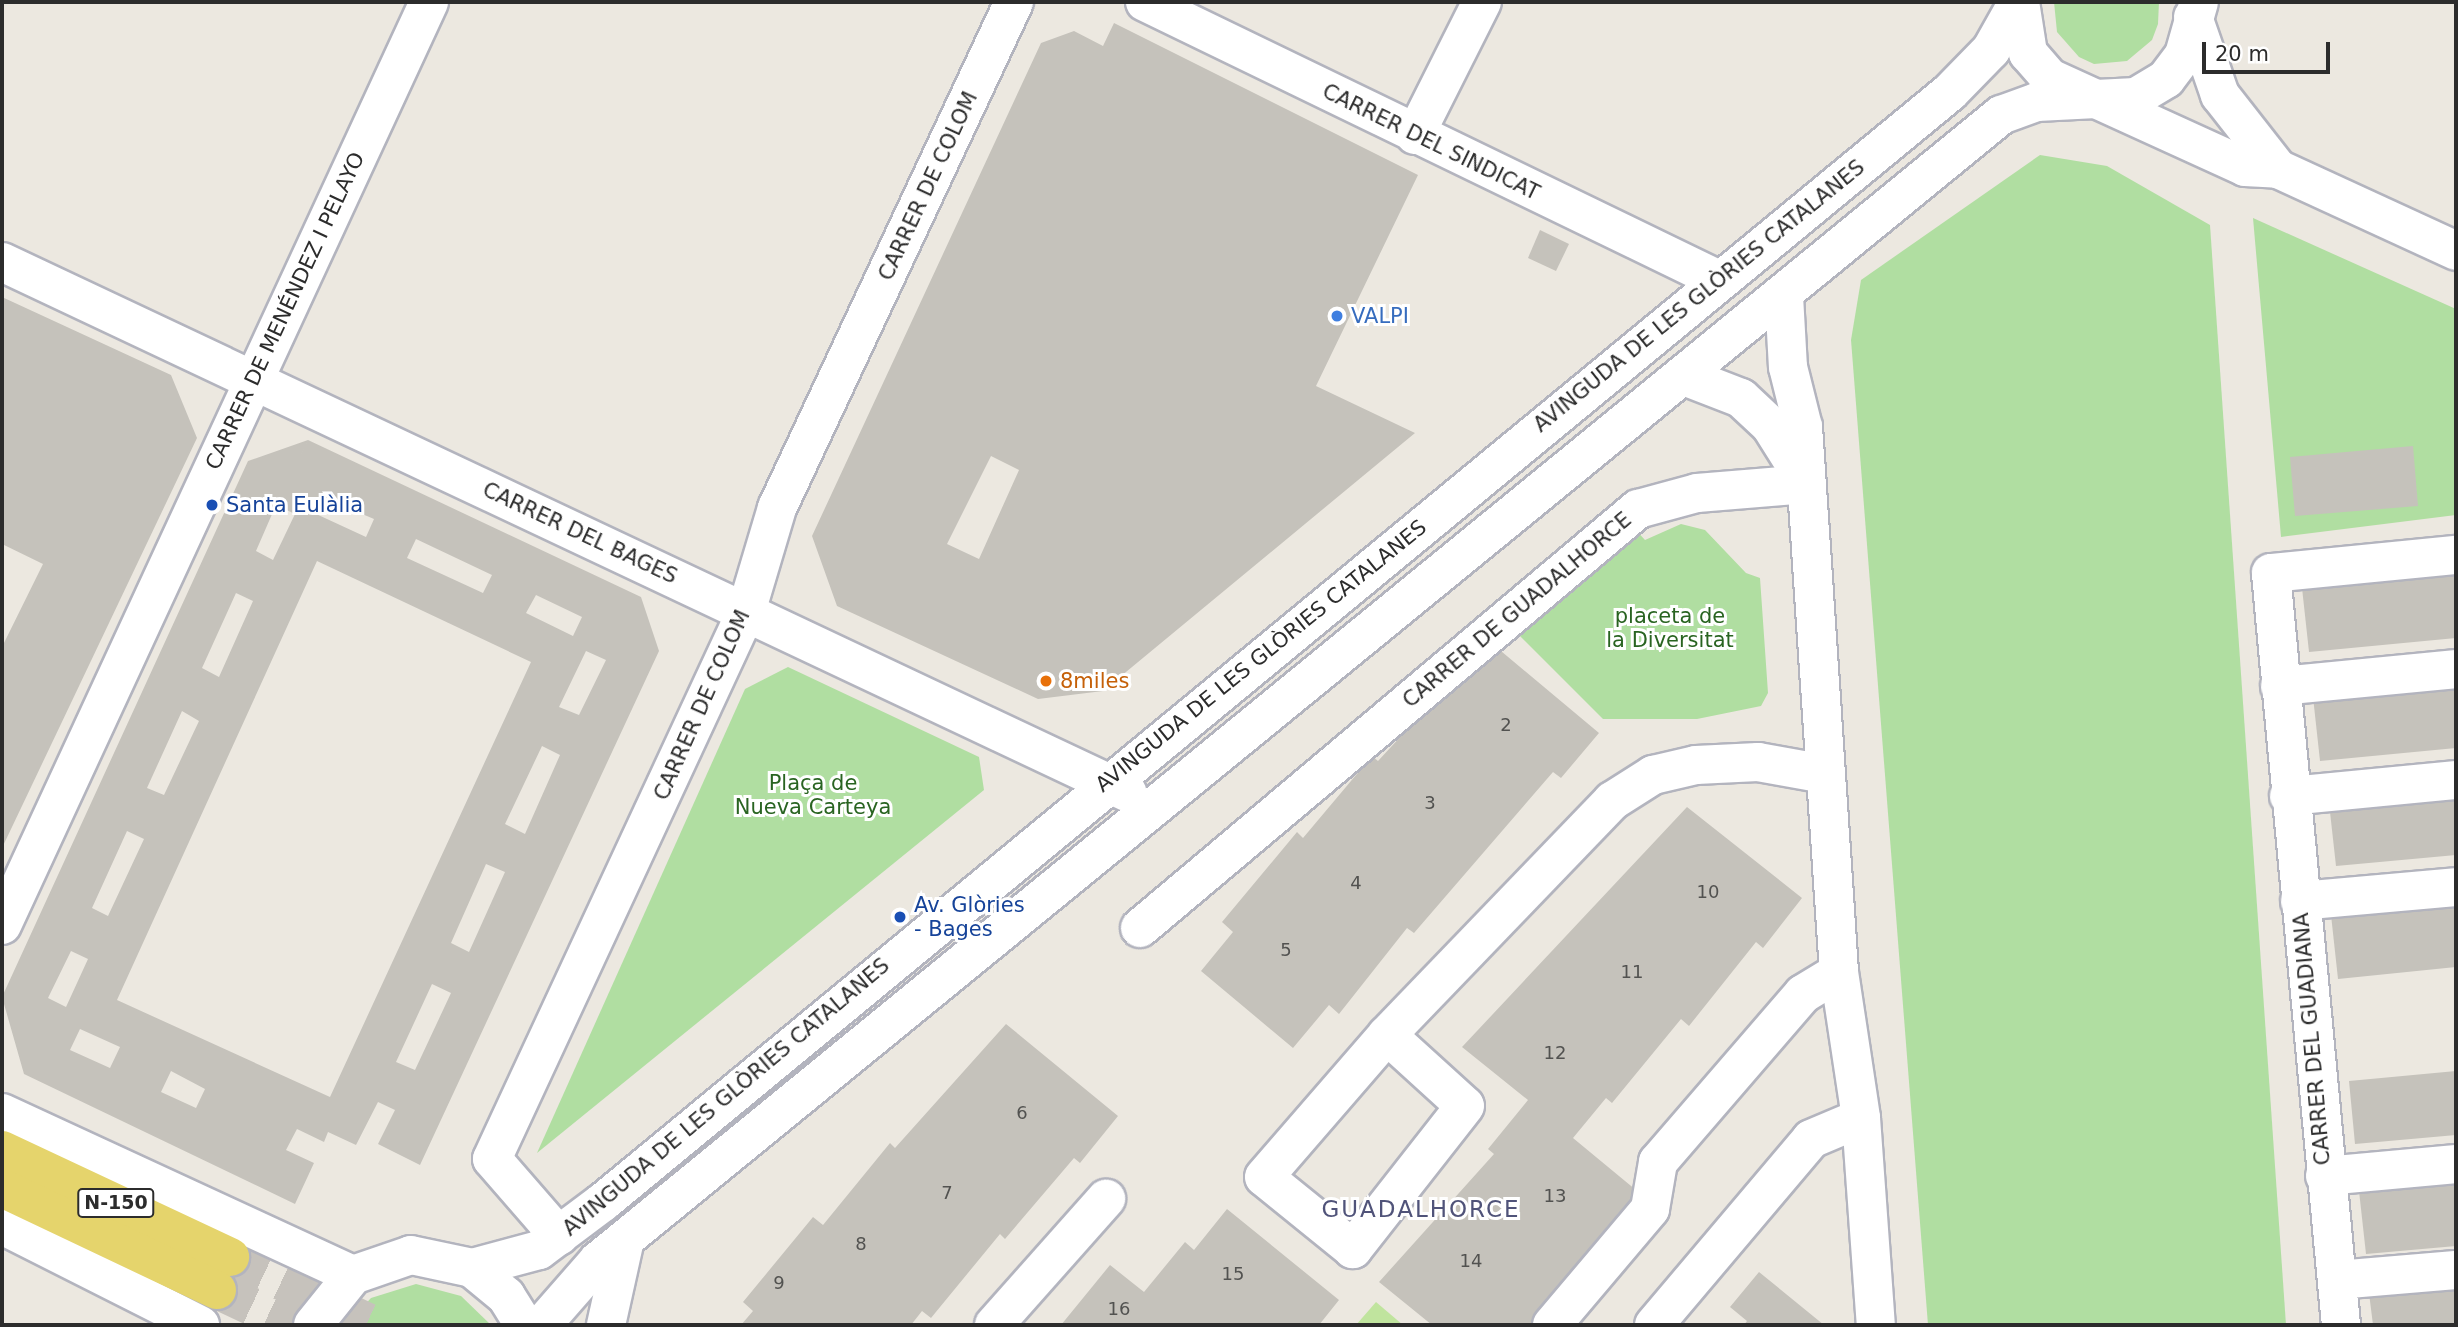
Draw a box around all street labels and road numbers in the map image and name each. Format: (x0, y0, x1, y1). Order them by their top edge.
street label: CARRER DEL SINDICAT (1318, 78, 1544, 206)
street label: CARRER DE COLOM (873, 87, 983, 285)
street label: CARRER DE MENÉNDEZ I PELAYO (200, 148, 370, 474)
street label: AVINGUDA DE LES GLÒRIES CATALANES (1528, 155, 1870, 437)
street label: CARRER DEL BAGES (479, 477, 681, 589)
street label: CARRER DE GUADALHORCE (1398, 507, 1636, 713)
street label: AVINGUDA DE LES GLÒRIES CATALANES (1090, 515, 1432, 797)
street label: CARRER DE COLOM (649, 606, 755, 804)
street label: CARRER DEL GUADIANA (2288, 912, 2336, 1166)
street label: AVINGUDA DE LES GLÒRIES CATALANES (558, 953, 894, 1241)
road number: N-150 (76, 1188, 156, 1218)

